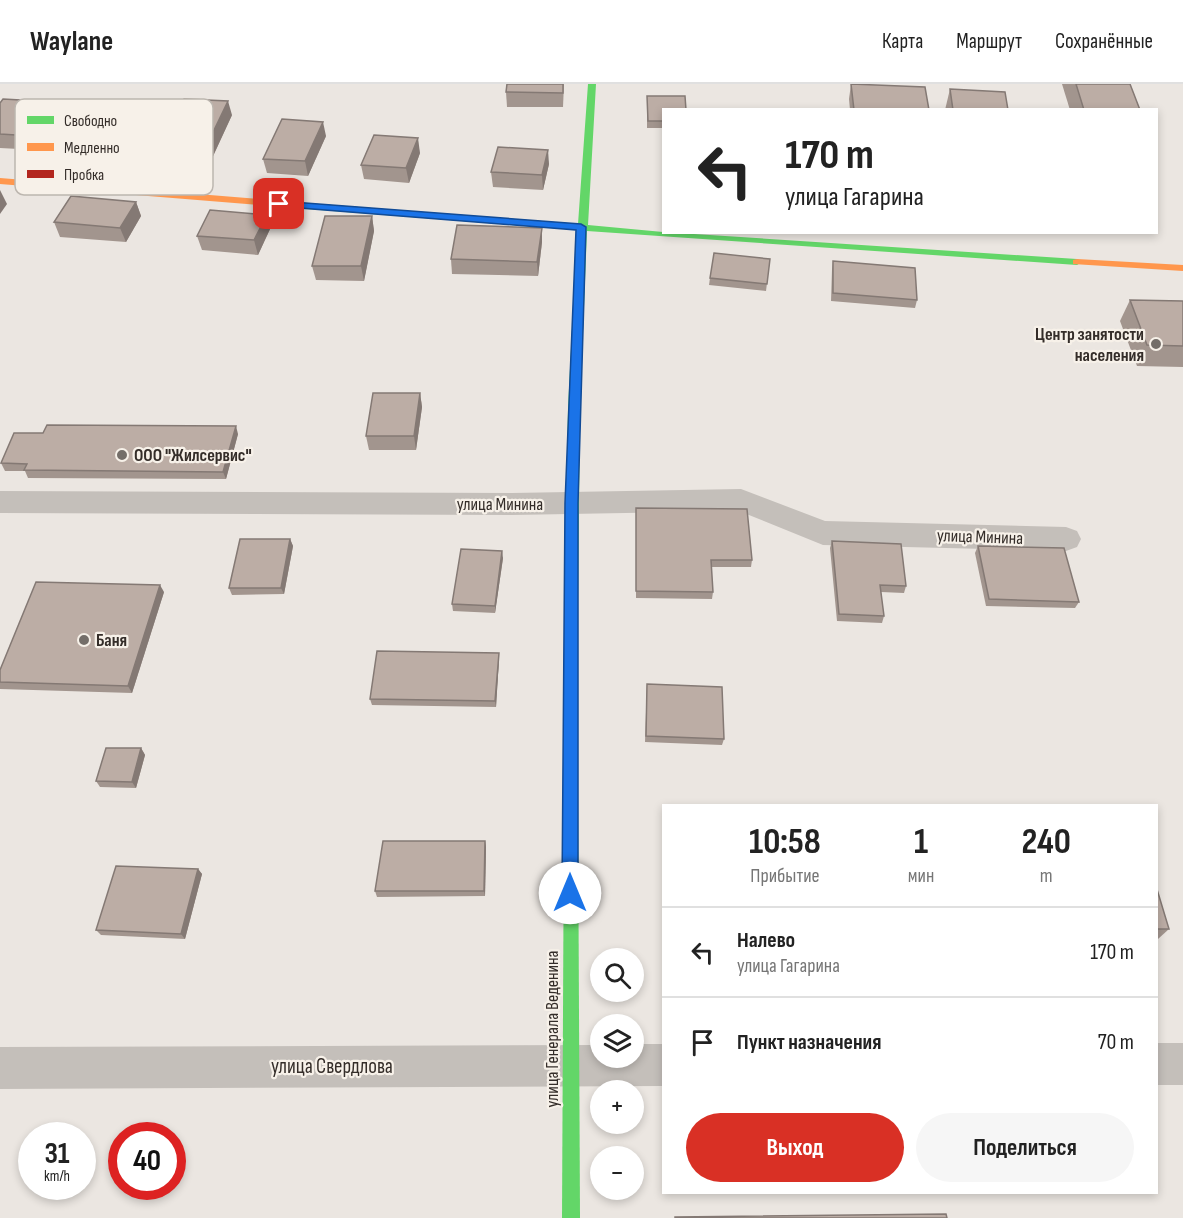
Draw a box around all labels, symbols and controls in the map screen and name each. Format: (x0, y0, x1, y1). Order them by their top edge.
text: Waylane (30, 25, 113, 58)
text: Карта (882, 29, 923, 54)
text: Маршрут (956, 29, 1022, 54)
text: Сохранённые (1055, 29, 1153, 54)
legend (15, 99, 213, 195)
text: Свободно (64, 112, 117, 131)
text: 170 m (785, 130, 874, 181)
icon: left (686, 132, 764, 210)
text: Медленно (64, 139, 120, 158)
text: Пробка (64, 166, 104, 185)
pin (253, 178, 304, 229)
text: улица Гагарина (785, 181, 924, 213)
icon: arrive (262, 187, 295, 220)
place label: Центр занятости населения (1035, 324, 1144, 366)
marker: Центр занятости населения (1149, 337, 1163, 351)
place label: ООО "Жилсервис" (134, 445, 252, 466)
marker: ООО "Жилсервис" (115, 448, 129, 462)
street label: улица Минина (457, 494, 543, 515)
street label: улица Минина (936, 525, 1024, 549)
place label: Баня (96, 630, 127, 651)
marker: Баня (77, 633, 91, 647)
text: 10:58 (749, 821, 821, 864)
text: 1 (914, 821, 928, 864)
text: 240 (1021, 821, 1071, 864)
position arrow (538, 861, 602, 925)
text: Прибытие (750, 864, 820, 888)
text: мин (908, 864, 934, 888)
text: m (1040, 864, 1053, 888)
text: Налево (737, 927, 795, 954)
icon: left (686, 936, 719, 969)
text: 170 m (1090, 939, 1134, 966)
map controls (590, 948, 644, 1200)
button: search (590, 948, 644, 1002)
street label: улица Генерала Веденина (542, 951, 563, 1107)
text: улица Гагарина (737, 954, 840, 978)
button: layers (590, 1014, 644, 1068)
icon: arrive (686, 1026, 719, 1059)
text: Пункт назначения (737, 1029, 881, 1056)
text: 70 m (1098, 1029, 1134, 1056)
street label: улица Свердлова (271, 1054, 393, 1079)
button: + (590, 1080, 644, 1134)
button: Выход (686, 1113, 904, 1182)
button: Поделиться (916, 1113, 1134, 1182)
speed limit sign: 40 (108, 1122, 186, 1200)
text: 31 (44, 1136, 70, 1172)
button: − (590, 1146, 644, 1200)
text: km/h (44, 1167, 70, 1186)

